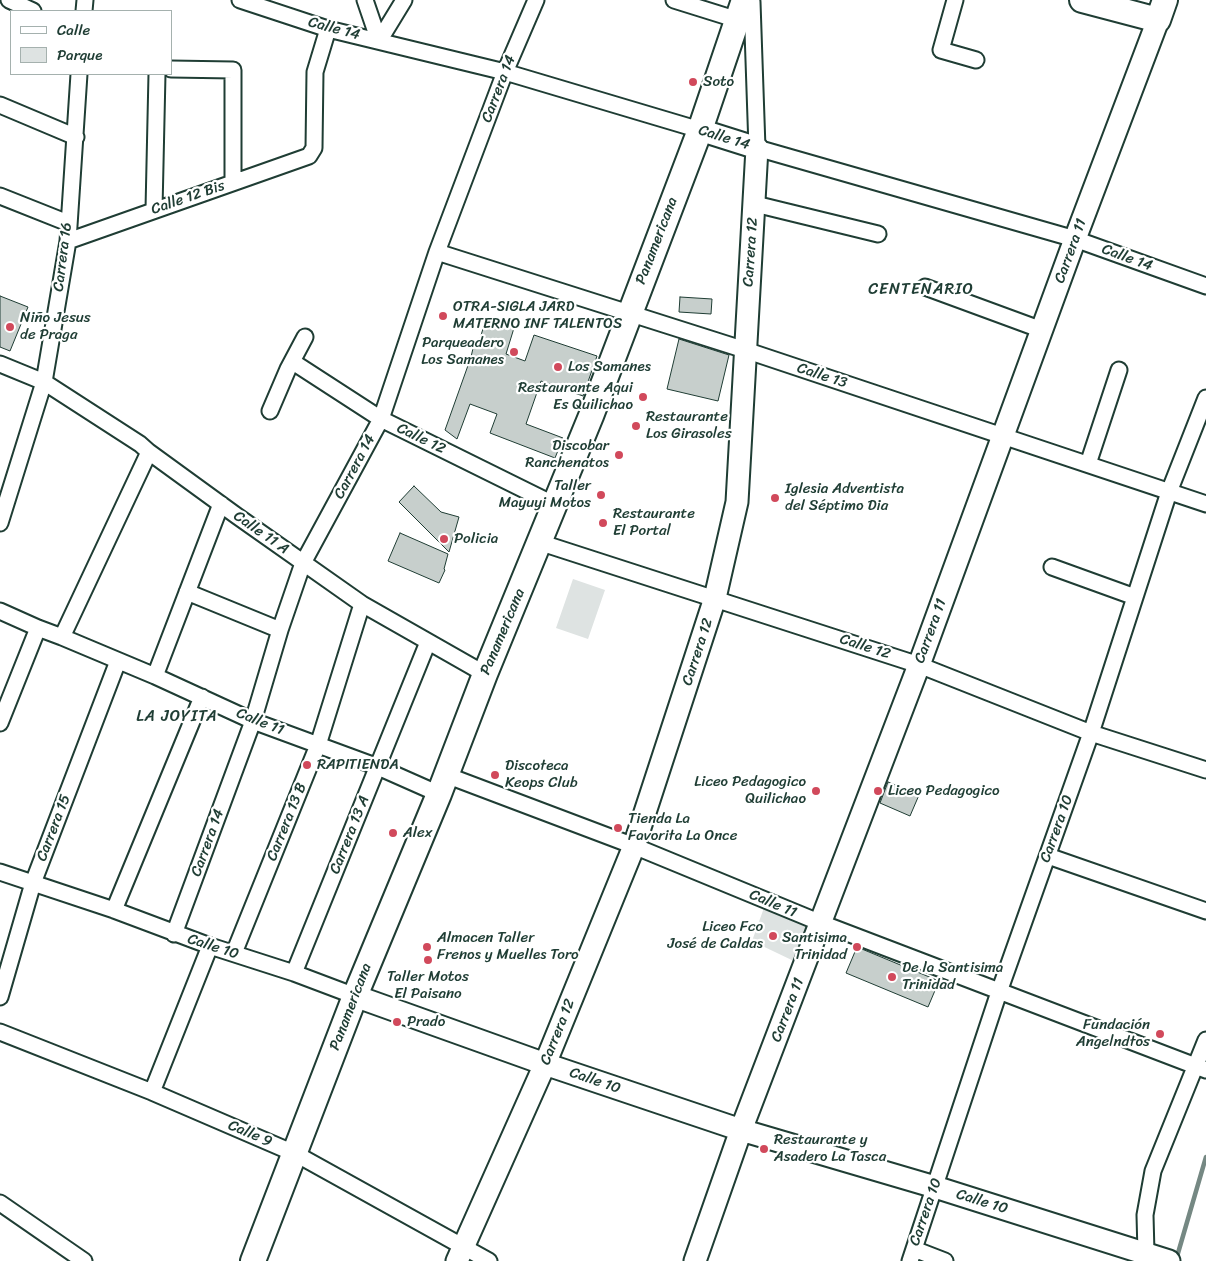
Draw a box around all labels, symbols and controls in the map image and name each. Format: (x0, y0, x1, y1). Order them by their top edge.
legend (10, 10, 172, 75)
street label: Calle 14 (306, 13, 362, 45)
text: Calle (57, 17, 90, 43)
text: Parque (57, 42, 102, 68)
street label: Carrera 14 (478, 53, 520, 125)
place label: Soto (703, 73, 734, 91)
marker: Soto (687, 76, 699, 88)
street label: Calle 14 (696, 122, 752, 154)
street label: Calle 12 Bis (149, 177, 227, 219)
street label: Panamericana (632, 195, 682, 287)
street label: Carrera 11 (1051, 216, 1091, 286)
street label: Carrera 12 (740, 217, 762, 287)
street label: Carrera 16 (50, 221, 76, 293)
street label: Calle 14 (1099, 241, 1155, 275)
district label: CENTENARIO (867, 280, 975, 300)
place label: OTRA-SIGLA JARD MATERNO INF TALENTOS (453, 298, 622, 333)
place label: Niño Jesus de Praga (20, 309, 91, 344)
marker: OTRA-SIGLA JARD MATERNO INF TALENTOS (437, 310, 449, 322)
marker: Niño Jesus de Praga (4, 321, 16, 333)
place label: Parqueadero Los Samanes (421, 334, 504, 369)
marker: Parqueadero Los Samanes (508, 346, 520, 358)
place label: Los Samanes (568, 358, 651, 376)
street label: Calle 13 (795, 359, 849, 393)
marker: Los Samanes (552, 361, 564, 373)
place label: Restaurante Aqui Es Quilichao (518, 379, 633, 414)
marker: Restaurante Aqui Es Quilichao (637, 391, 649, 403)
place label: Restaurante Los Girasoles (646, 408, 732, 443)
street label: Calle 12 (394, 419, 448, 459)
marker: Restaurante Los Girasoles (630, 420, 642, 432)
street label: Carrera 14 (331, 432, 379, 502)
place label: Discobar Ranchenatos (525, 437, 609, 472)
marker: Discobar Ranchenatos (613, 449, 625, 461)
place label: Taller Mayuyi Motos (499, 477, 591, 512)
place label: Iglesia Adventista del Séptimo Dia (785, 480, 904, 515)
marker: Taller Mayuyi Motos (595, 489, 607, 501)
marker: Iglesia Adventista del Séptimo Dia (769, 492, 781, 504)
place label: Restaurante El Portal (613, 505, 695, 540)
street label: Calle 11 A (230, 507, 292, 559)
marker: Restaurante El Portal (597, 517, 609, 529)
place label: Policia (454, 530, 498, 548)
marker: Policia (438, 533, 450, 545)
street label: Panamericana (477, 586, 529, 678)
street label: Carrera 11 (911, 596, 951, 666)
street label: Carrera 12 (679, 616, 717, 688)
street label: Calle 12 (837, 630, 893, 664)
street label: Calle 11 (233, 704, 287, 740)
district label: LA JOYITA (136, 707, 218, 727)
place label: RAPITIENDA (317, 756, 399, 774)
place label: Discoteca Keops Club (505, 757, 578, 792)
marker: RAPITIENDA (301, 759, 313, 771)
marker: Discoteca Keops Club (489, 769, 501, 781)
place label: Liceo Pedagogico Quilichao (694, 773, 806, 808)
street label: Carrera 13 B (263, 780, 311, 864)
place label: Liceo Pedagogico (888, 782, 1000, 800)
marker: Liceo Pedagogico Quilichao (810, 785, 822, 797)
marker: Liceo Pedagogico (872, 785, 884, 797)
street label: Carrera 15 (33, 792, 75, 864)
street label: Carrera 13 A (326, 793, 374, 877)
street label: Carrera 10 (1037, 793, 1077, 865)
street label: Carrera 14 (188, 807, 228, 879)
place label: Tienda La Favorita La Once (628, 810, 737, 845)
marker: Tienda La Favorita La Once (612, 822, 624, 834)
place label: Alex (403, 824, 432, 842)
marker: Alex (387, 827, 399, 839)
street label: Calle 11 (747, 886, 799, 922)
place label: Liceo Fco José de Caldas (668, 918, 763, 953)
place label: Almacen Taller Frenos y Muelles Toro (437, 929, 579, 964)
place label: Santisima Trinidad (782, 929, 847, 964)
street label: Calle 10 (185, 930, 241, 964)
marker: Liceo Fco José de Caldas (767, 930, 779, 942)
marker: Almacen Taller Frenos y Muelles Toro (421, 941, 433, 953)
marker: Santisima Trinidad (851, 941, 863, 953)
marker: Taller Motos El Paisano (422, 954, 434, 966)
place label: De la Santisima Trinidad (902, 959, 1003, 994)
street label: Panamericana (326, 961, 376, 1053)
place label: Taller Motos El Paisano (387, 968, 469, 1003)
marker: De la Santisima Trinidad (886, 971, 898, 983)
street label: Carrera 11 (768, 975, 808, 1045)
street label: Carrera 12 (537, 996, 579, 1068)
place label: Prado (407, 1013, 445, 1031)
marker: Prado (391, 1016, 403, 1028)
place label: Fundación Angelndtos (1076, 1016, 1150, 1051)
marker: Fundación Angelndtos (1154, 1028, 1166, 1040)
street label: Calle 10 (567, 1064, 623, 1098)
street label: Calle 9 (225, 1117, 275, 1151)
place label: Restaurante y Asadero La Tasca (774, 1131, 886, 1166)
marker: Restaurante y Asadero La Tasca (758, 1143, 770, 1155)
street label: Carrera 10 (906, 1176, 946, 1248)
street label: Calle 10 (954, 1186, 1010, 1218)

